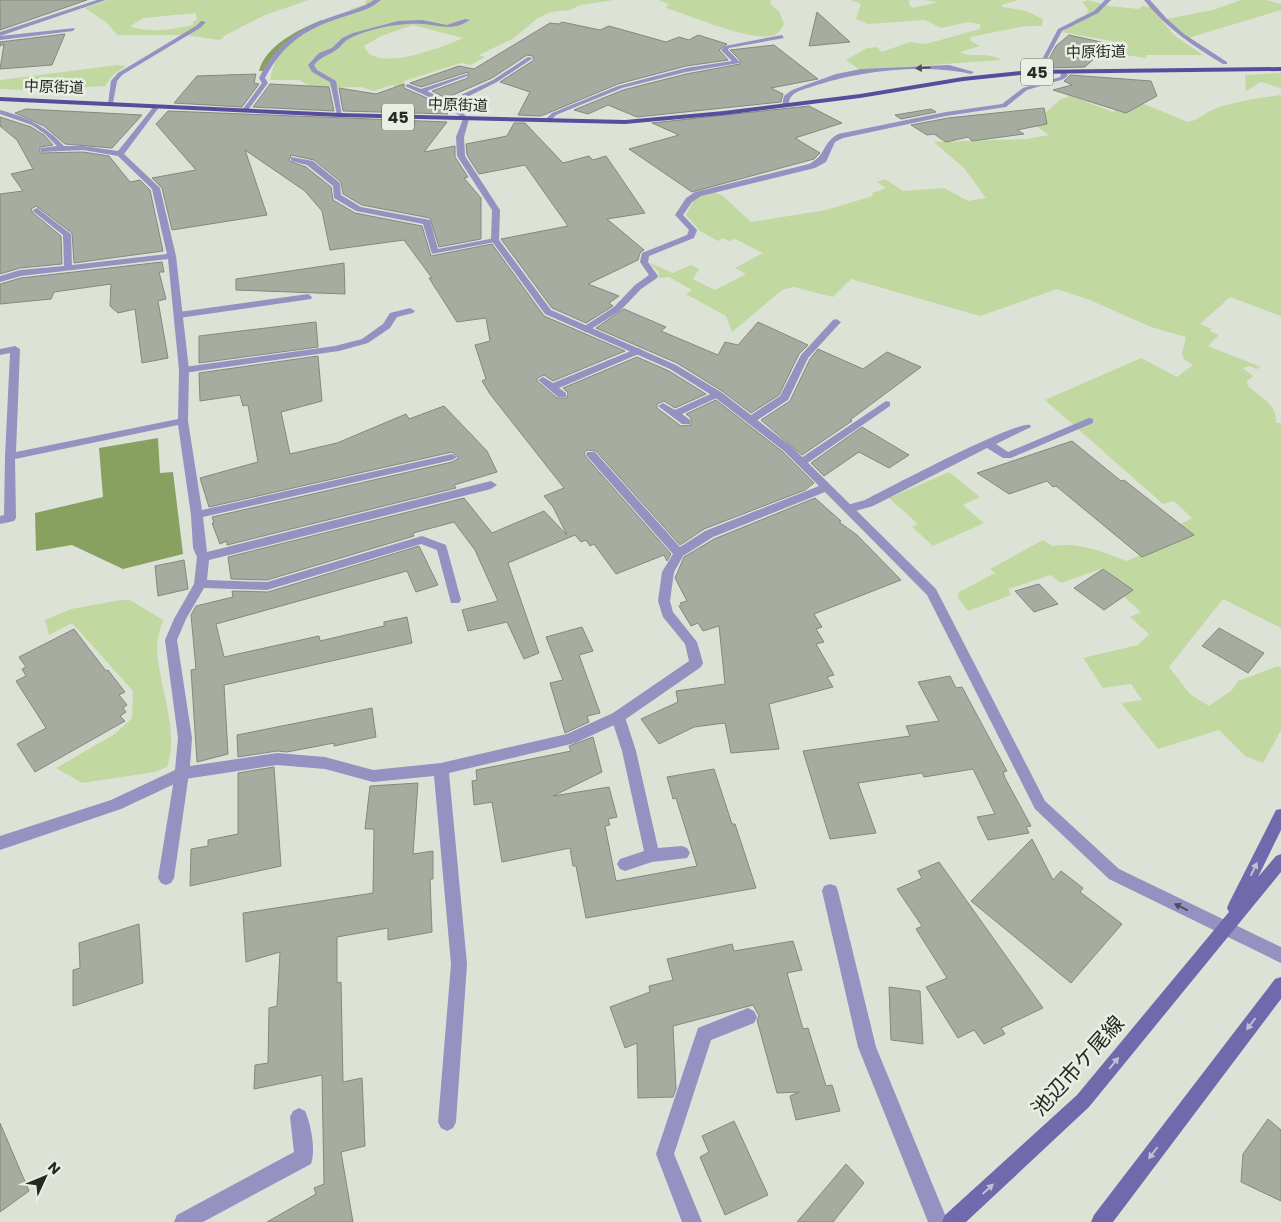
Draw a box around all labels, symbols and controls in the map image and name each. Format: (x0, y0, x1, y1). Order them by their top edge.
street label: 中原街道 (1066, 40, 1126, 63)
road number: 45 (1021, 58, 1053, 86)
one-way arrow (915, 65, 931, 73)
street label: 中原街道 (24, 75, 84, 98)
street label: 中原街道 (428, 93, 488, 116)
road number: 45 (382, 104, 414, 130)
one-way arrow (1251, 862, 1259, 876)
one-way arrow (1174, 903, 1188, 911)
street label: 池辺市ケ尾線 (1025, 1009, 1131, 1122)
one-way arrow (1246, 1017, 1257, 1030)
one-way arrow (1108, 1057, 1119, 1070)
one-way arrow (1148, 1146, 1159, 1159)
north arrow (20, 1152, 70, 1202)
text: N (44, 1157, 65, 1179)
one-way arrow (982, 1183, 994, 1195)

